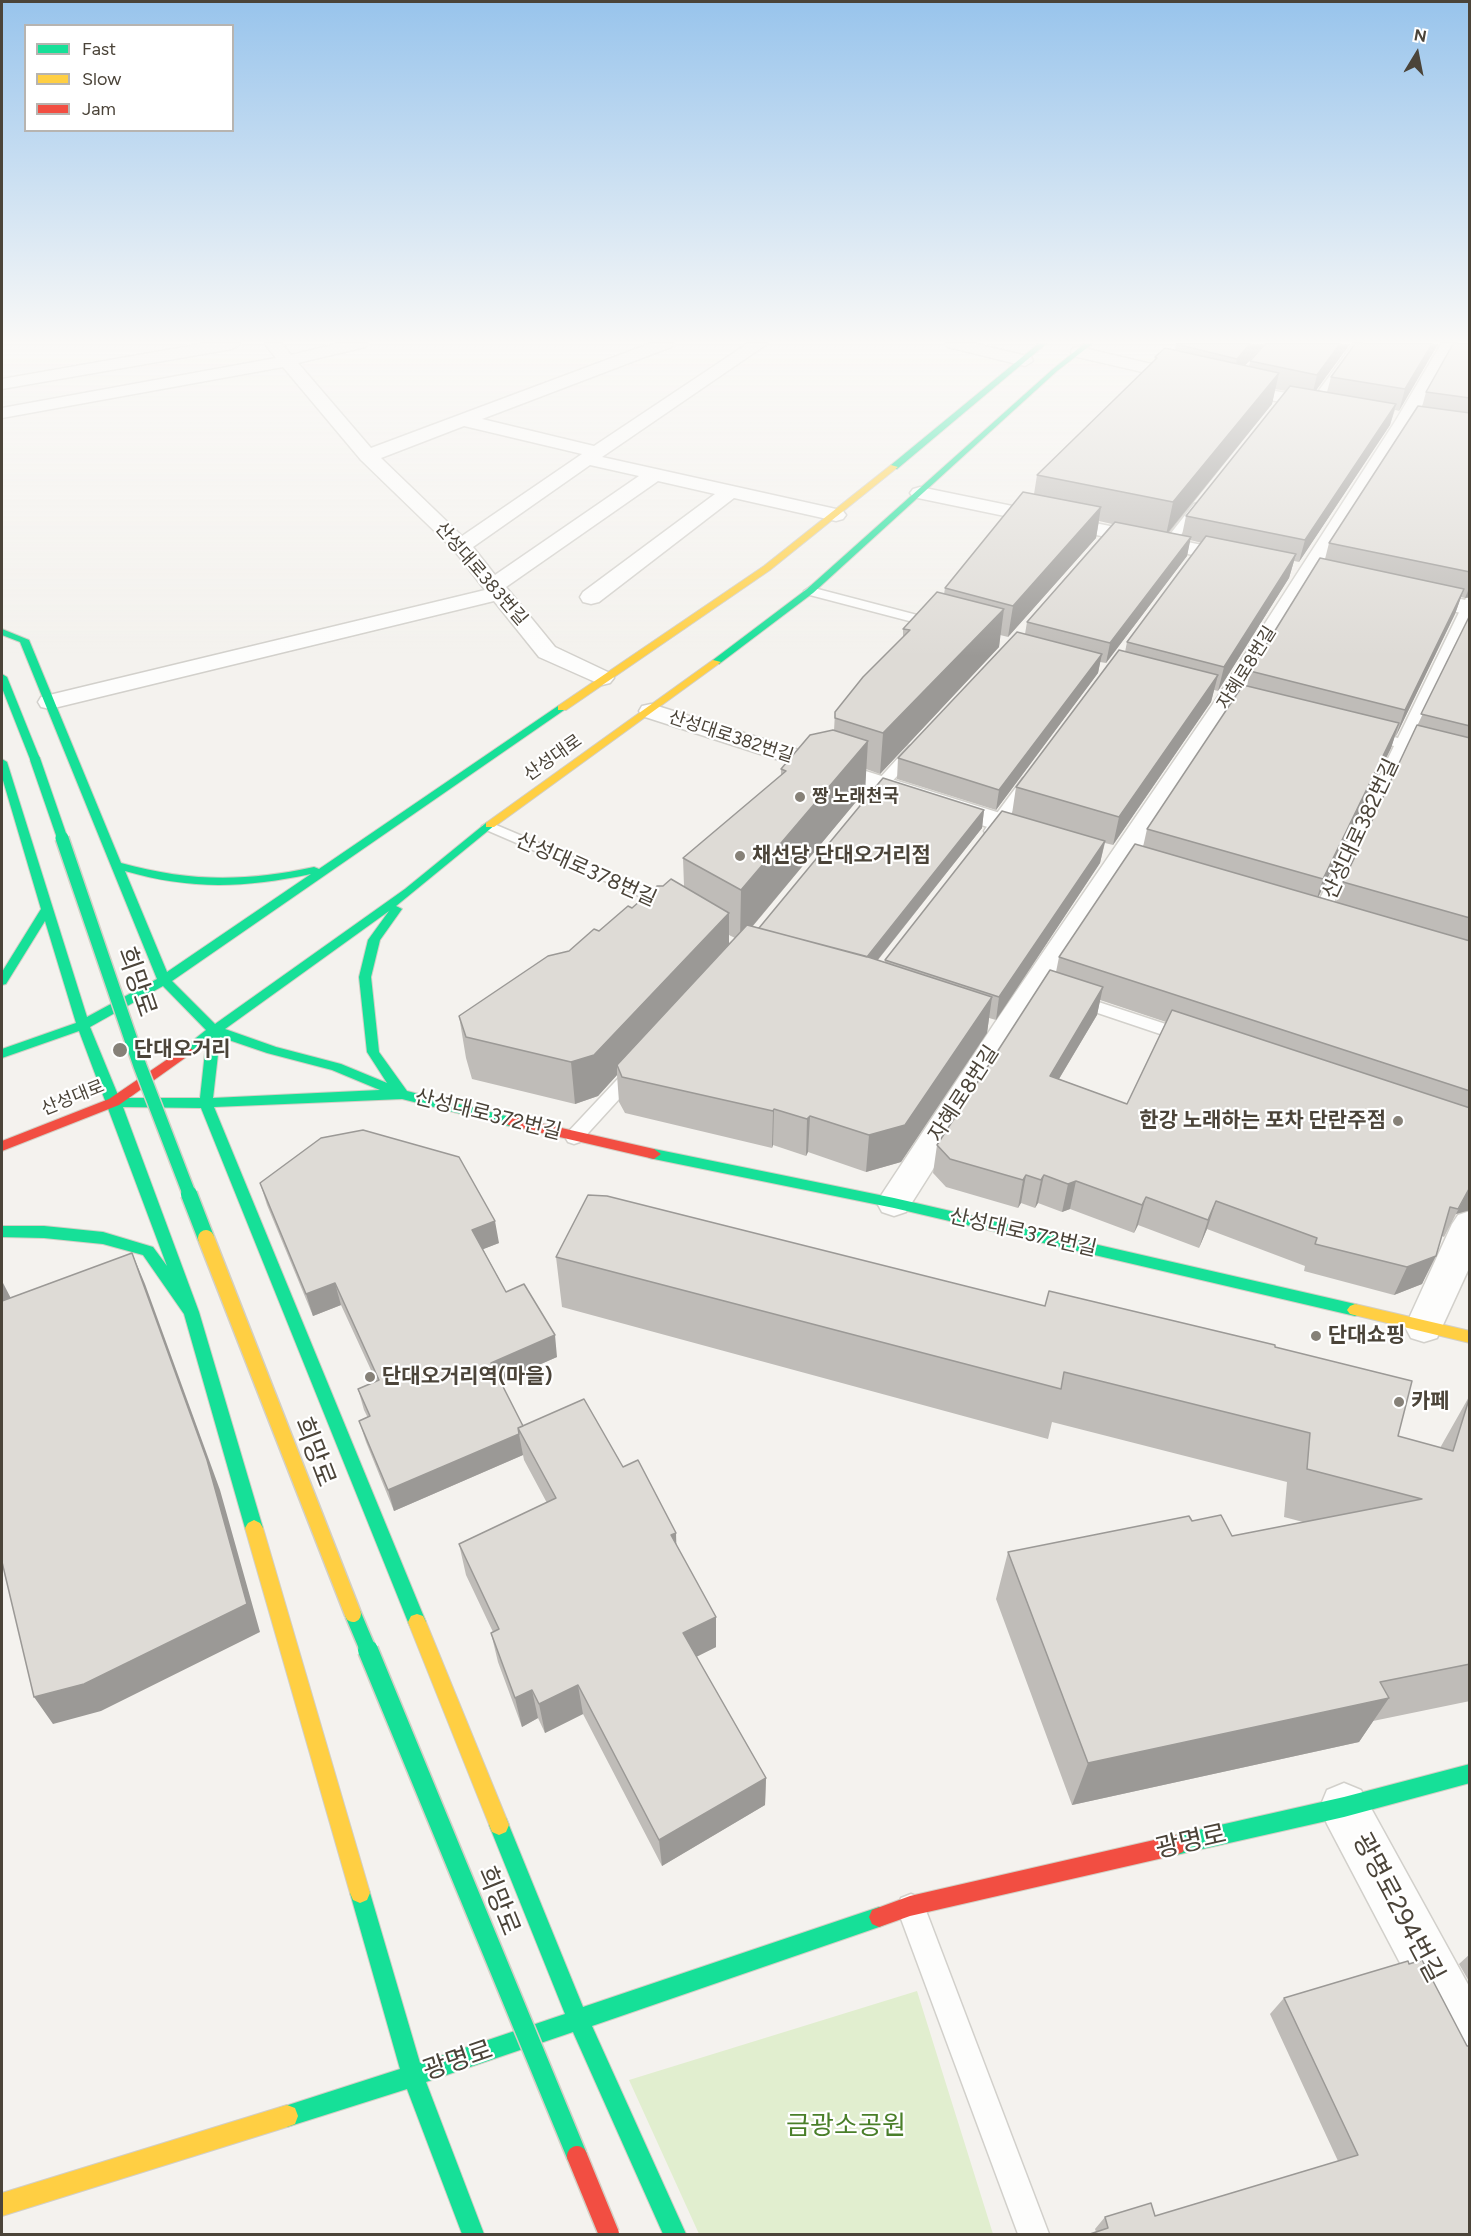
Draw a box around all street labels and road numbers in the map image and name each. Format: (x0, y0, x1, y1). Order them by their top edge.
street label: 산성대로383번길 (430, 518, 532, 630)
street label: 자혜로8번길 (1213, 622, 1281, 714)
street label: 산성대로382번길 (666, 707, 796, 767)
street label: 산성대로 (520, 730, 586, 786)
street label: 산성대로382번길 (1317, 755, 1405, 903)
street label: 산성대로378번길 (512, 828, 660, 912)
street label: 희망로 (110, 943, 162, 1021)
street label: 자혜로8번길 (924, 1041, 1004, 1147)
street label: 산성대로 (38, 1076, 108, 1120)
street label: 산성대로372번길 (412, 1085, 564, 1145)
street label: 산성대로372번길 (947, 1204, 1099, 1262)
street label: 희망로 (287, 1413, 341, 1491)
street label: 광명로 (1153, 1819, 1229, 1865)
street label: 광명로294번길 (1345, 1828, 1451, 1988)
street label: 희망로 (470, 1862, 526, 1940)
street label: 광명로 (419, 2035, 497, 2087)

